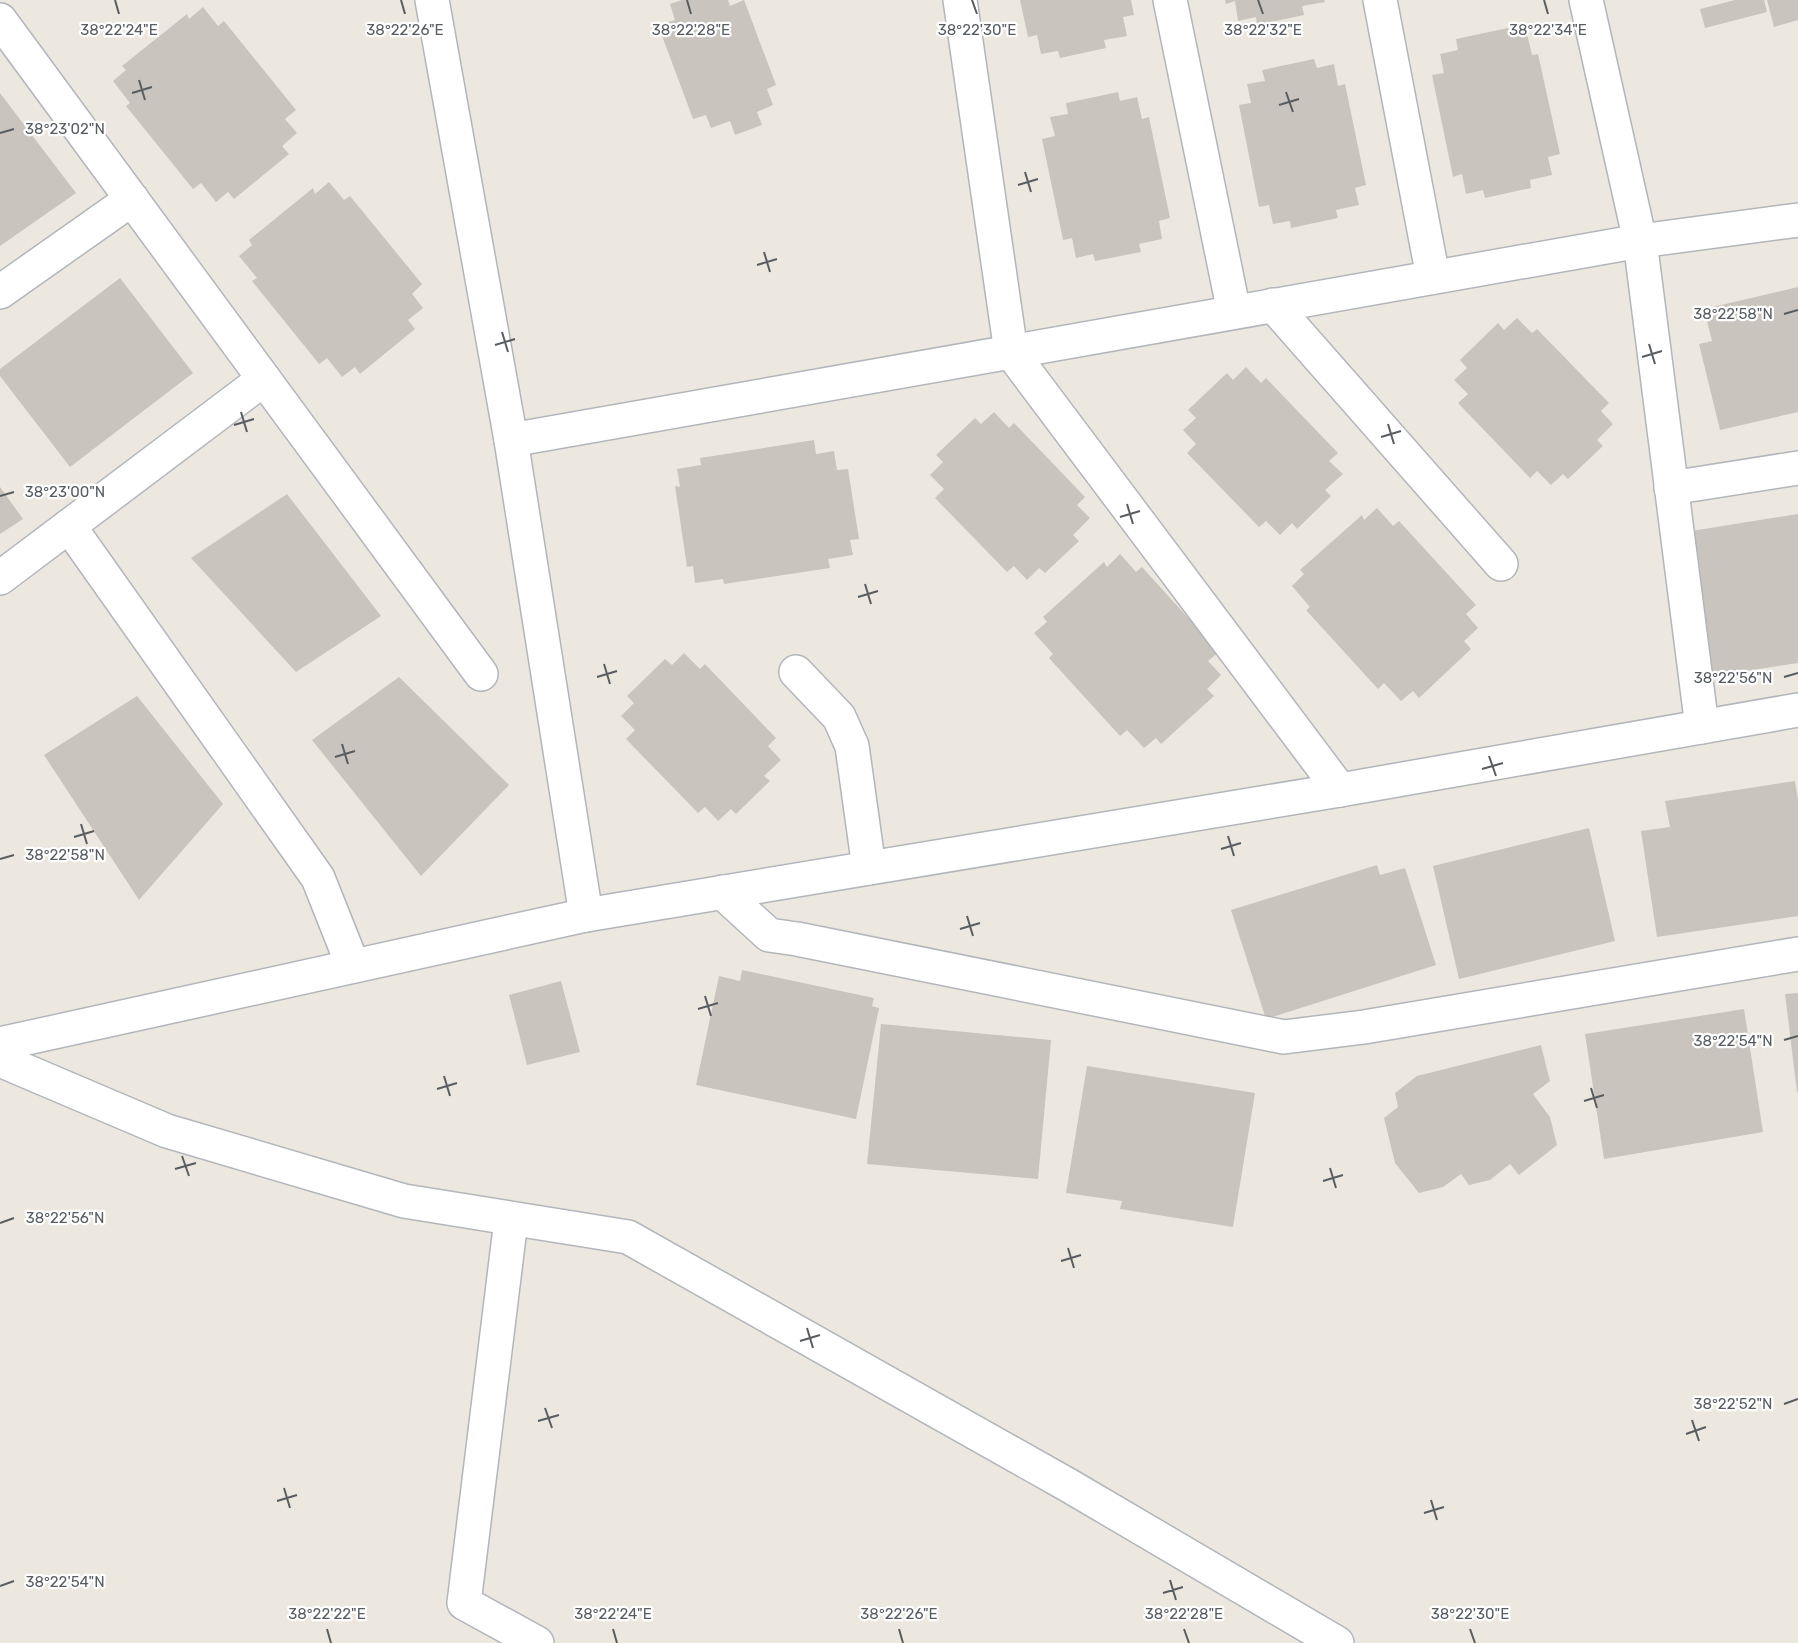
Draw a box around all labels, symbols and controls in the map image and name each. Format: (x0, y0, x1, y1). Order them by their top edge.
text: 38°22'24"E (80, 21, 158, 39)
text: 38°22'26"E (366, 21, 444, 39)
text: 38°22'28"E (652, 21, 730, 39)
text: 38°22'30"E (938, 21, 1016, 39)
text: 38°22'32"E (1224, 21, 1302, 39)
text: 38°22'34"E (1509, 21, 1587, 39)
text: 38°23'02"N (25, 120, 105, 138)
text: 38°22'58"N (1693, 305, 1773, 323)
text: 38°23'00"N (25, 483, 105, 501)
text: 38°22'56"N (1694, 669, 1772, 687)
text: 38°22'58"N (25, 846, 105, 864)
text: 38°22'54"N (1693, 1032, 1773, 1050)
text: 38°22'56"N (26, 1209, 104, 1227)
text: 38°22'52"N (1693, 1395, 1773, 1413)
text: 38°22'54"N (25, 1573, 105, 1591)
text: 38°22'22"E (288, 1605, 366, 1623)
text: 38°22'24"E (574, 1605, 652, 1623)
text: 38°22'26"E (860, 1605, 938, 1623)
text: 38°22'28"E (1145, 1605, 1223, 1623)
text: 38°22'30"E (1431, 1605, 1509, 1623)

